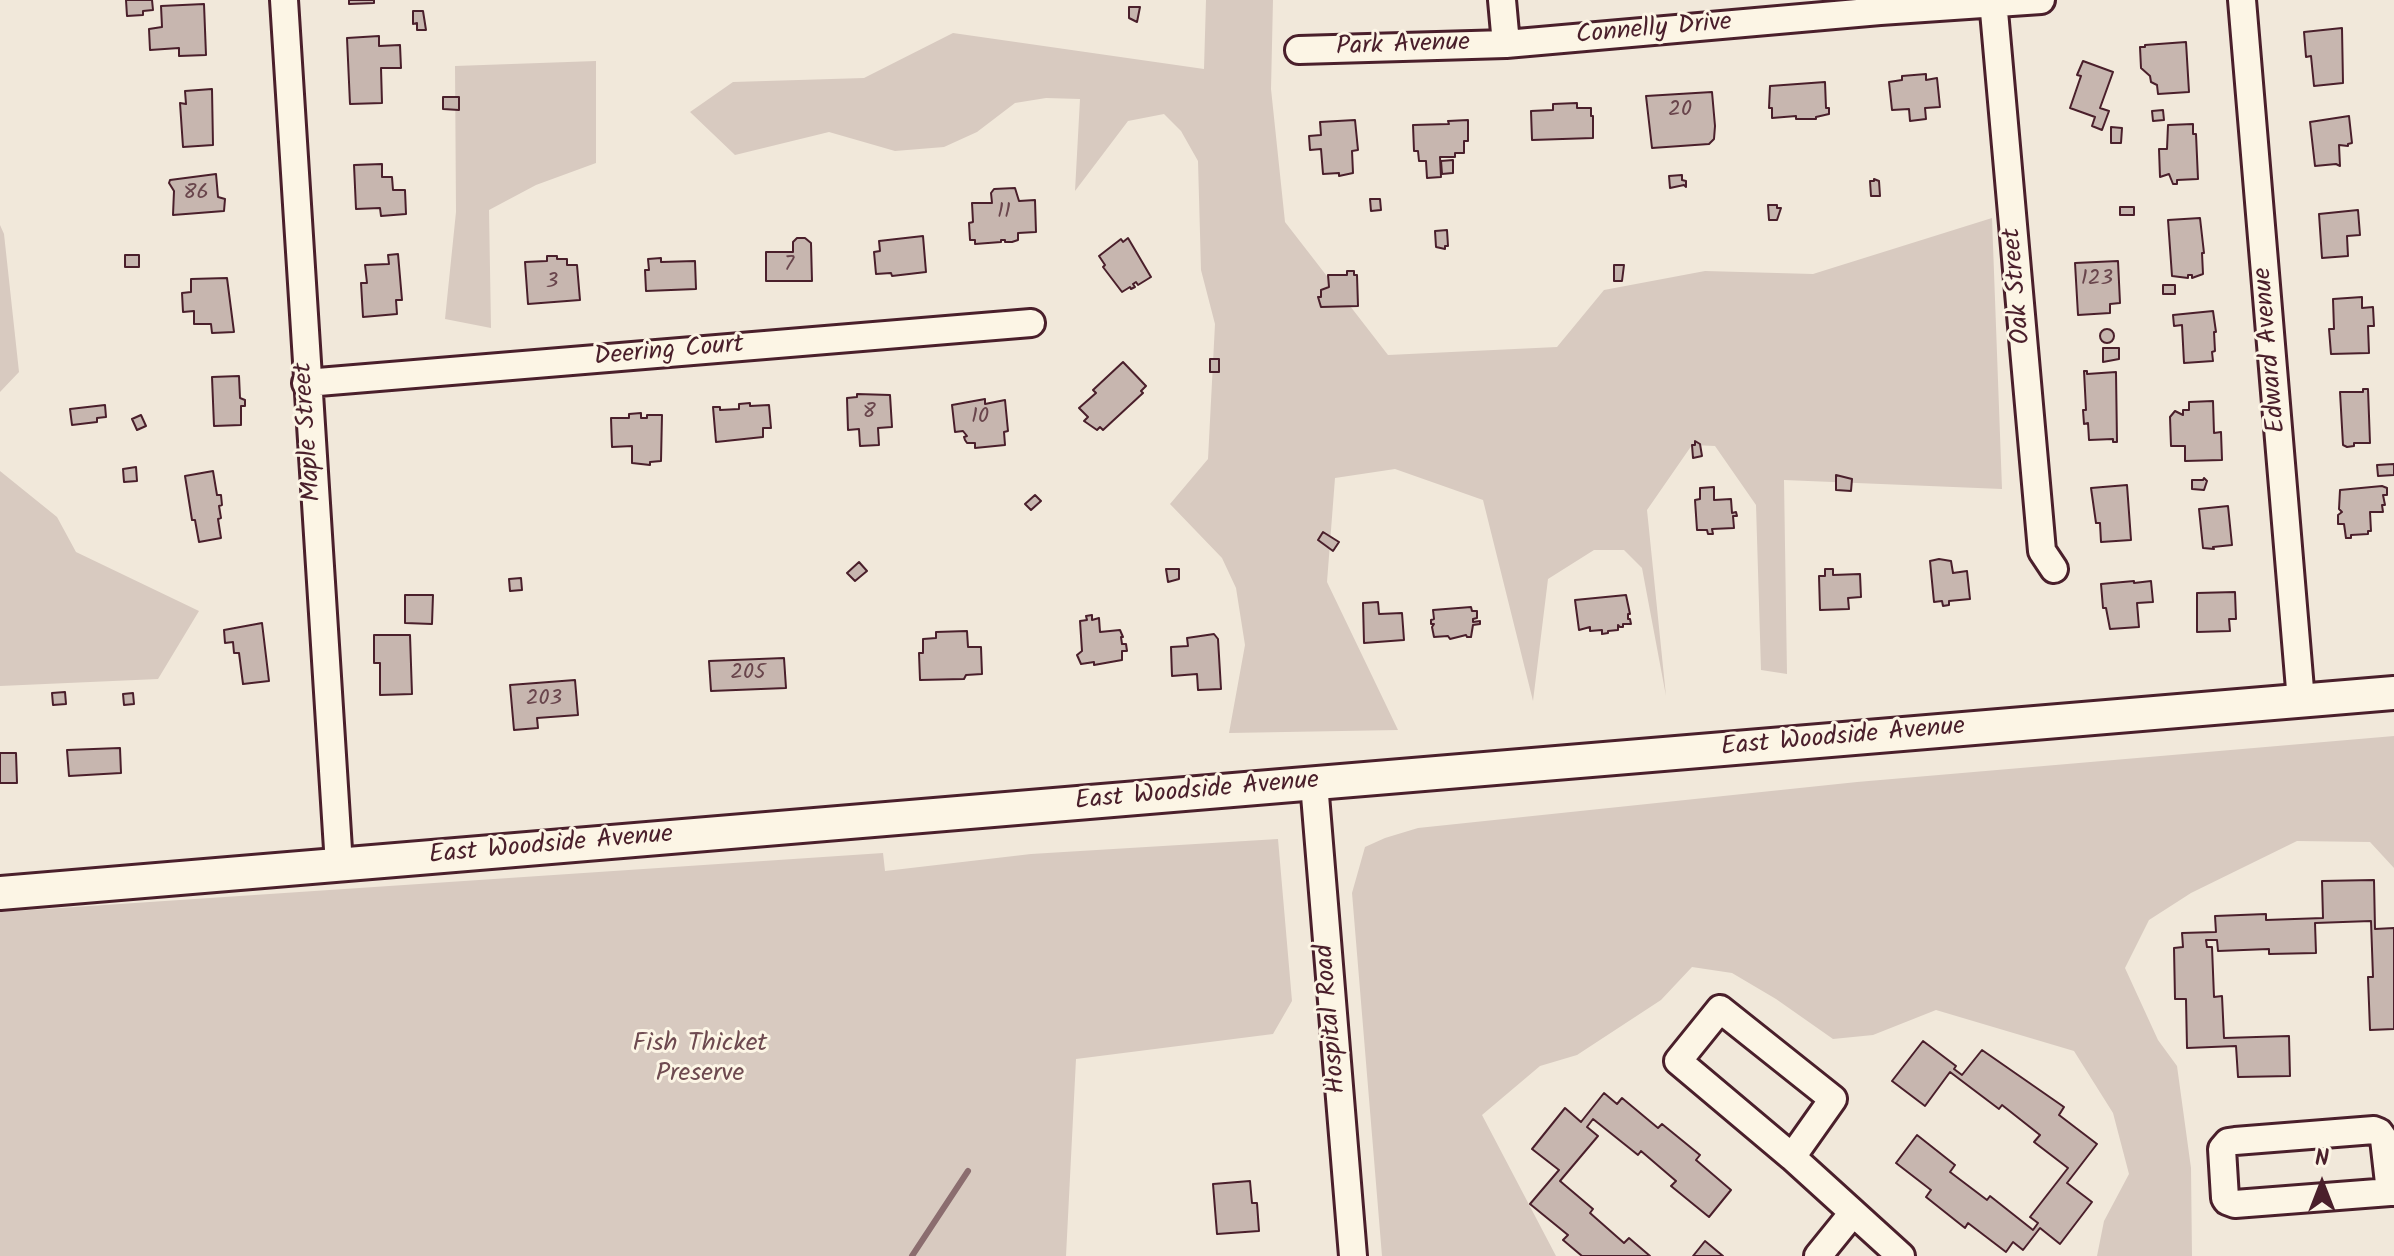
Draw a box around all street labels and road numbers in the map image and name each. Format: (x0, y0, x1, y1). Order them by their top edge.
street label: Connelly Drive (1575, 9, 1733, 53)
street label: Park Avenue (1335, 29, 1471, 65)
street label: Oak Street (1998, 227, 2040, 345)
street label: Edward Avenue (2249, 266, 2295, 434)
street label: Deering Court (593, 331, 745, 375)
street label: Maple Street (290, 361, 330, 503)
street label: East Woodside Avenue (1720, 713, 1966, 765)
street label: East Woodside Avenue (1074, 767, 1320, 819)
street label: East Woodside Avenue (428, 821, 674, 873)
street label: Hospital Road (1311, 943, 1355, 1095)

